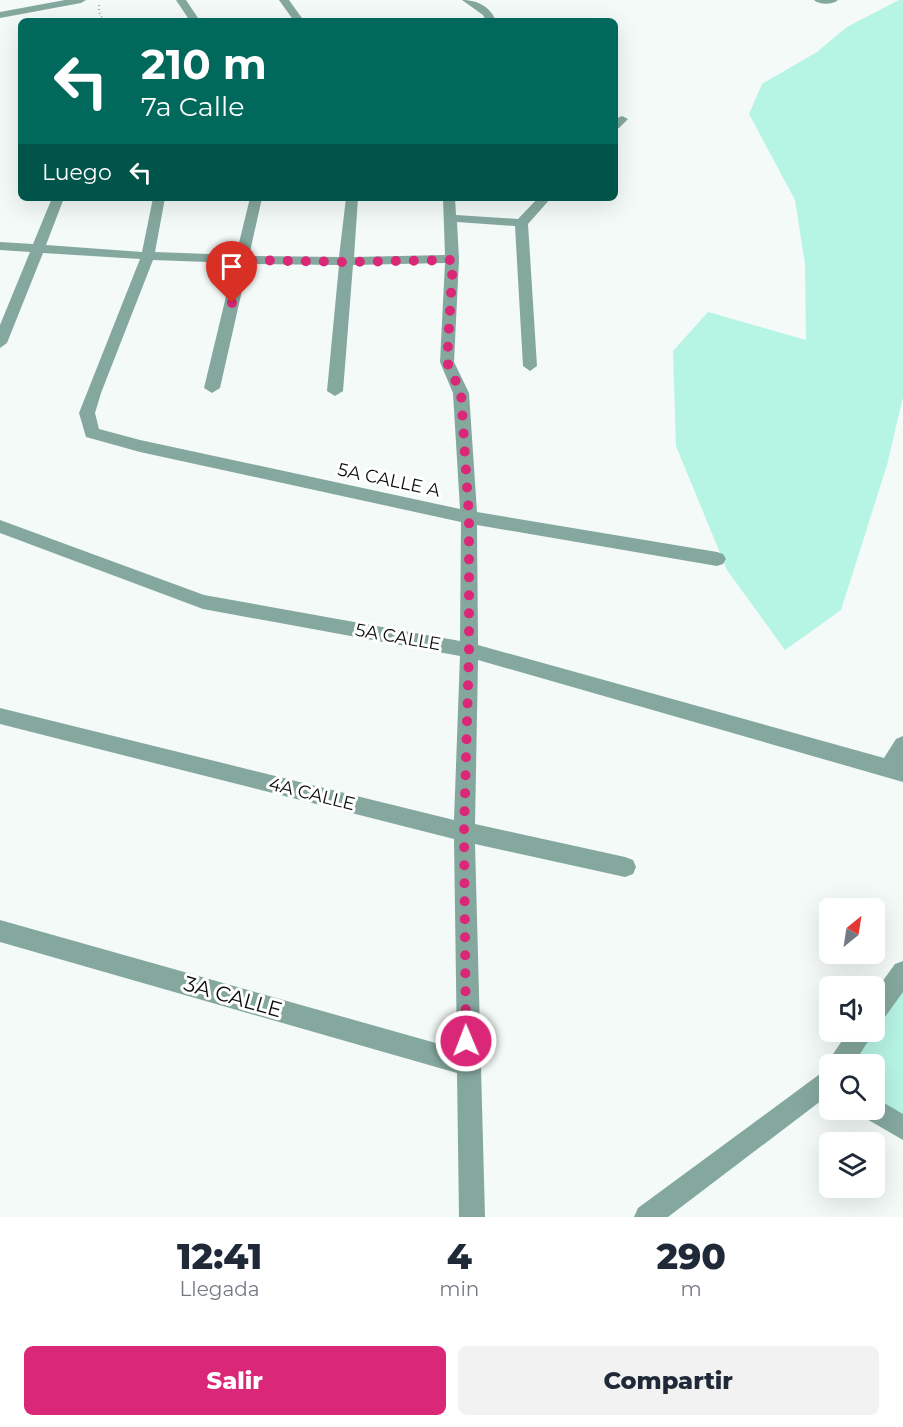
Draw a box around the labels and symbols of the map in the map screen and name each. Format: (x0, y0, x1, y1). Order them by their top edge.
pin (206, 241, 257, 303)
street label: 5A CALLE A (336, 458, 442, 502)
street label: 5A CALLE (354, 619, 442, 655)
street label: 4A CALLE (267, 773, 357, 815)
north arrow (819, 898, 885, 964)
street label: 3A CALLE (181, 971, 285, 1022)
position arrow (434, 1009, 498, 1073)

